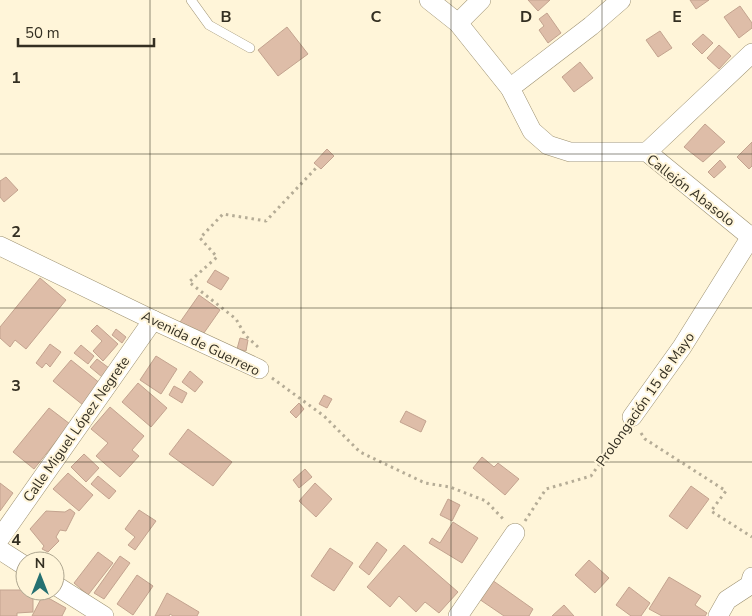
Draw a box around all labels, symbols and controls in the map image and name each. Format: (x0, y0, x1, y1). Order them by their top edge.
text: B (220, 6, 232, 28)
text: C (371, 6, 382, 28)
text: D (520, 6, 532, 28)
text: E (672, 6, 682, 28)
scale bar (18, 15, 154, 47)
text: 50 m (25, 23, 60, 43)
text: 1 (11, 67, 21, 89)
street label: Callejón Abasolo (643, 150, 739, 231)
text: 2 (11, 221, 21, 243)
street label: Avenida de Guerrero (138, 307, 263, 380)
street label: Prolongación 15 de Mayo (592, 328, 699, 470)
street label: Calle Miguel López Negrete (19, 353, 134, 506)
text: 3 (11, 375, 21, 397)
text: 4 (11, 529, 21, 551)
north arrow (15, 551, 65, 601)
text: N (35, 554, 45, 573)

